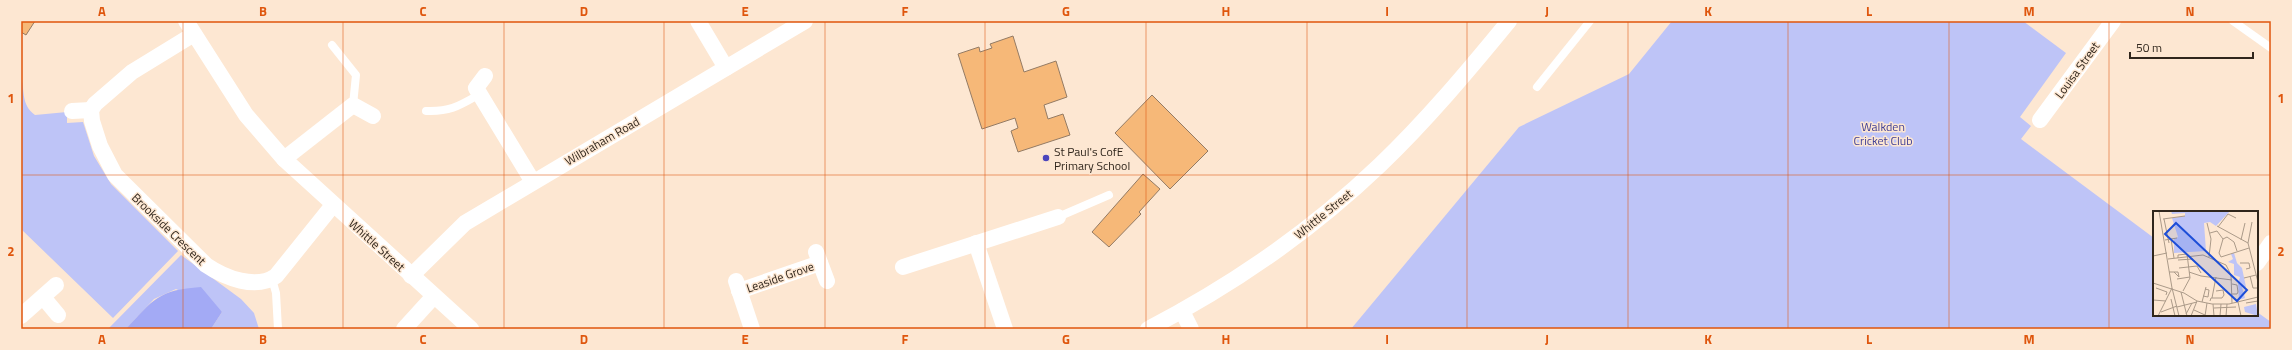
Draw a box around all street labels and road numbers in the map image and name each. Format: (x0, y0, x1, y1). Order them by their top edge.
street label: Louisa Street (2050, 37, 2105, 102)
street label: Wilbraham Road (561, 112, 643, 170)
street label: Whittle Street (1290, 184, 1357, 244)
street label: Brookside Crescent (127, 188, 211, 270)
street label: Whittle Street (344, 214, 410, 276)
street label: Leaside Grove (744, 257, 816, 297)

